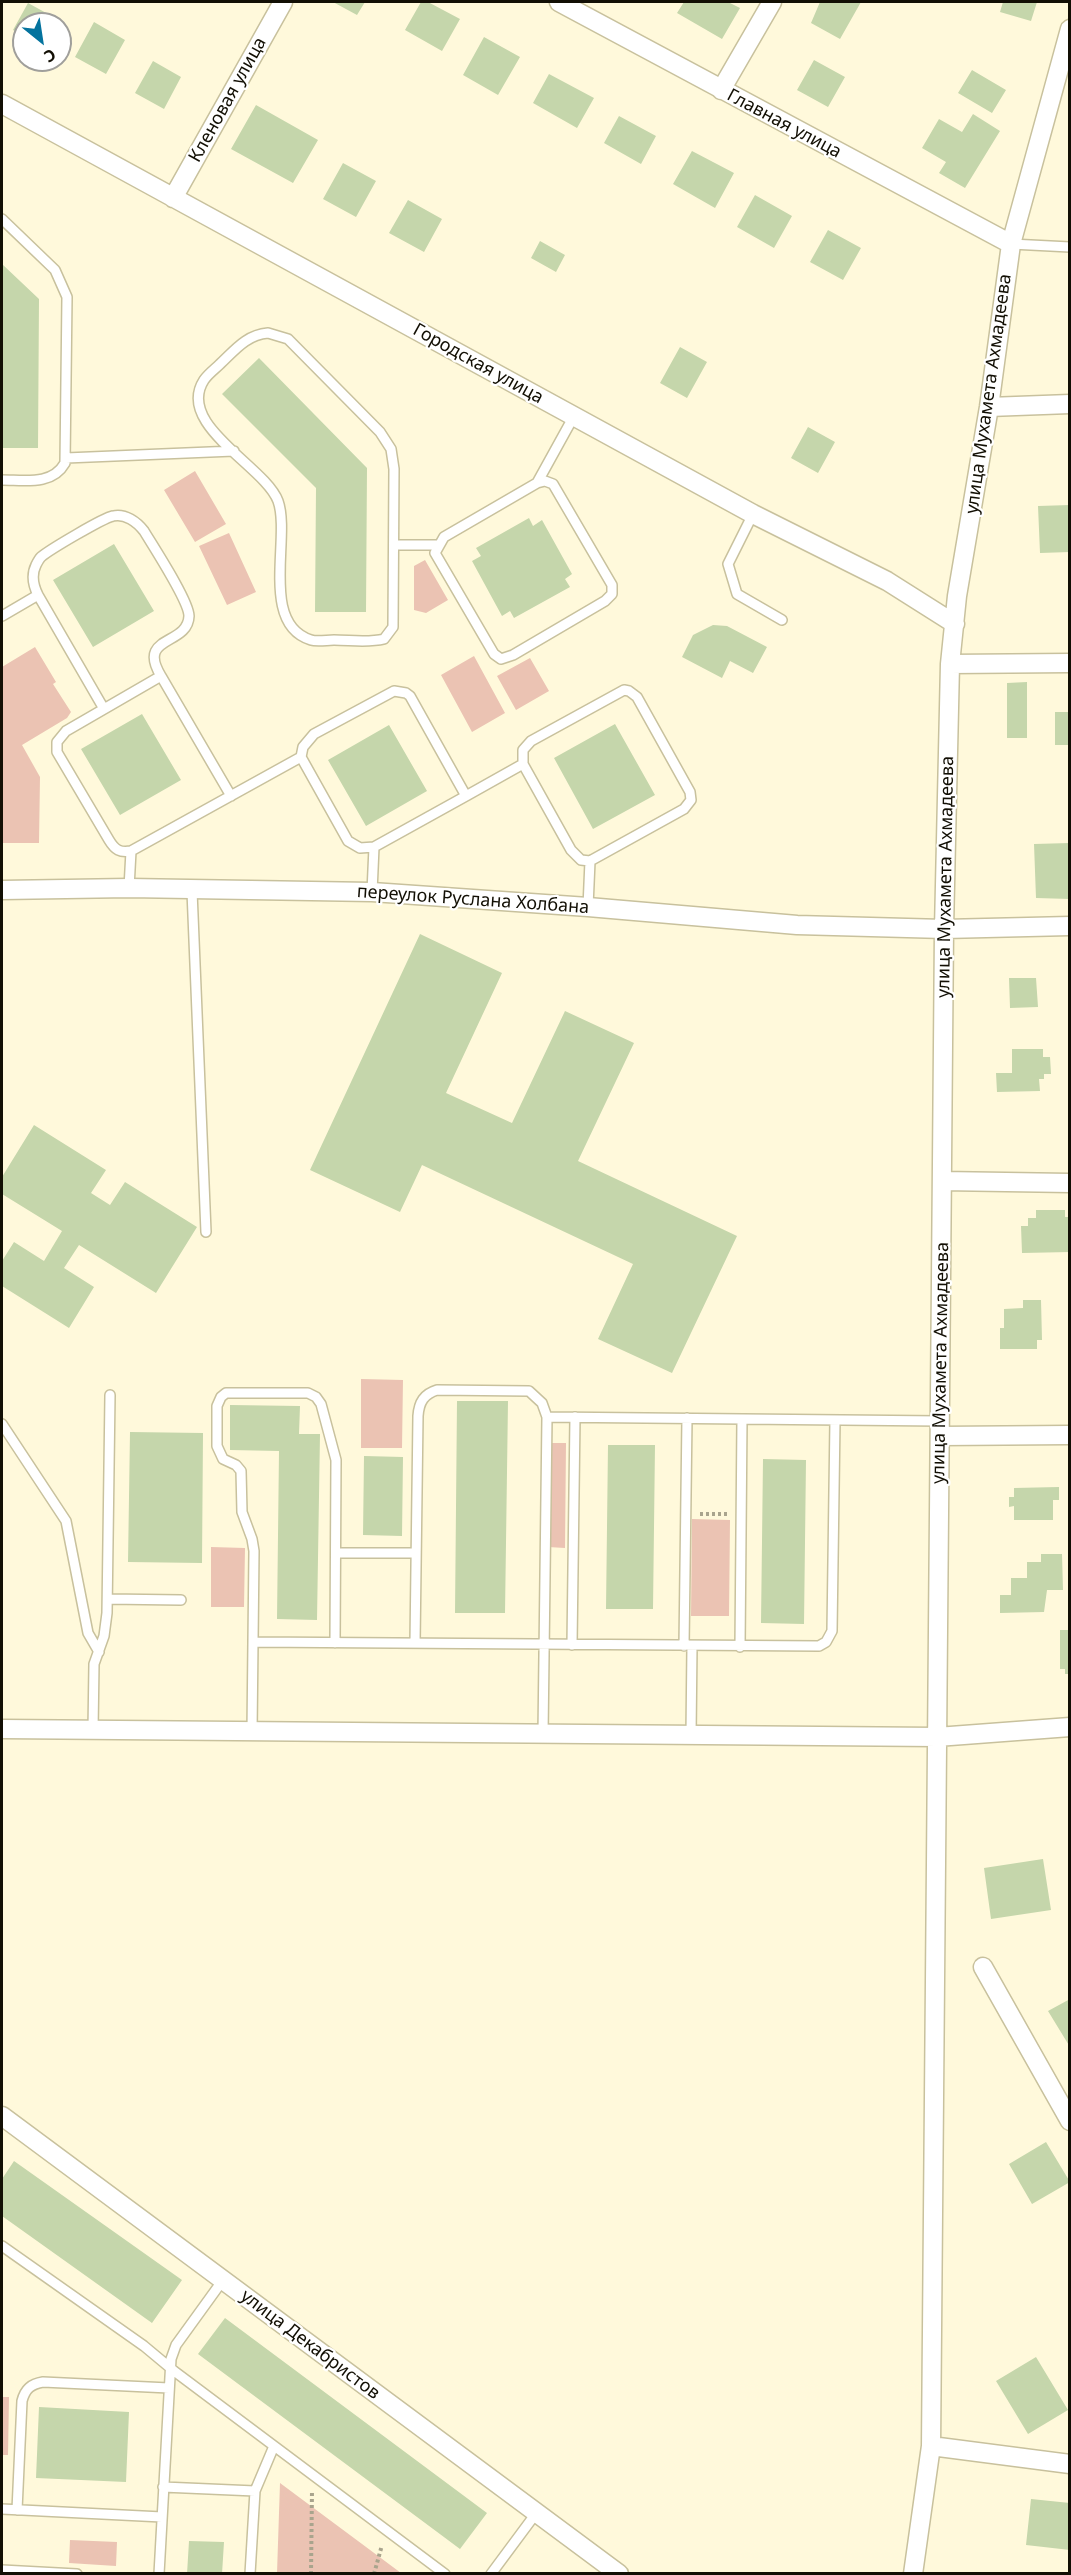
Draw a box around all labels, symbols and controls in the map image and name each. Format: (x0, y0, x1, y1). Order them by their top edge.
north arrow (12, 12, 72, 72)
street label: Кленовая улица (185, 34, 271, 166)
text: С (40, 44, 60, 68)
street label: Главная улица (723, 85, 845, 163)
street label: улица Мухамета Ахмадеева (961, 273, 1017, 515)
street label: Городская улица (409, 319, 547, 409)
street label: улица Мухамета Ахмадеева (933, 756, 959, 998)
street label: переулок Руслана Холбана (356, 881, 590, 919)
street label: улица Мухамета Ахмадеева (928, 1242, 954, 1484)
street label: улица Декабристов (236, 2286, 384, 2404)

